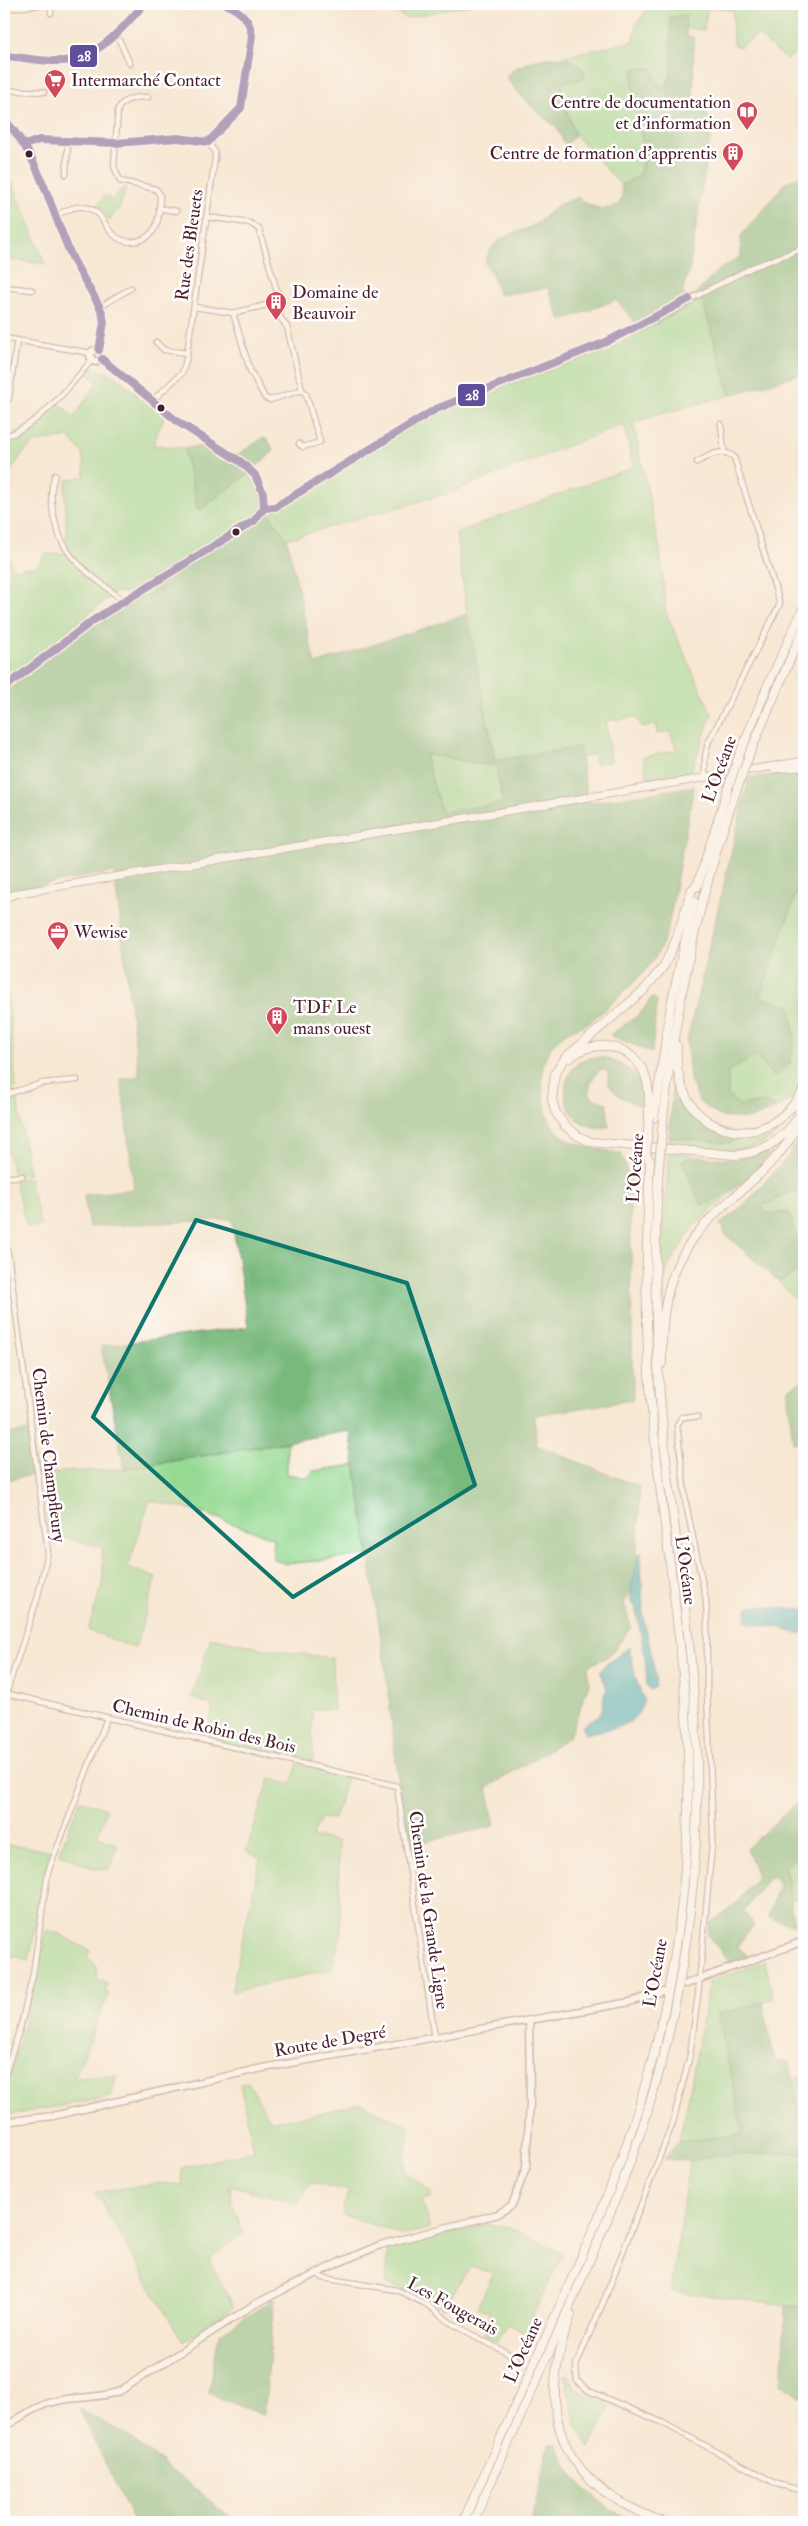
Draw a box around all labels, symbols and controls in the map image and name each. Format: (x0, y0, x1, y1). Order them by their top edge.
line badge: 28 (69, 44, 98, 68)
text: 28 (77, 48, 91, 65)
supermarket icon: Intermarché Contact (43, 68, 67, 99)
place label: Intermarché Contact (71, 69, 221, 92)
place label: Centre de documentation et d’information (551, 91, 731, 135)
library icon: Centre de documentation et d’information (735, 100, 759, 131)
building icon: Centre de formation d'apprentis (721, 141, 745, 172)
place label: Centre de formation d'apprentis (490, 142, 717, 165)
unlabelled marker (24, 149, 34, 159)
street label: Rue des Bleuets (170, 188, 209, 302)
place label: Domaine de Beauvoir (292, 281, 379, 325)
building icon: Domaine de Beauvoir (264, 290, 288, 321)
line badge: 28 (457, 383, 486, 407)
text: 28 (465, 387, 479, 404)
unlabelled marker (156, 403, 166, 413)
unlabelled marker (231, 527, 241, 537)
street label: L’Océane (697, 732, 742, 806)
office icon: Wewise (46, 920, 70, 951)
place label: Wewise (73, 921, 128, 944)
place label: TDF Le mans ouest (293, 996, 371, 1040)
building icon: TDF Le mans ouest (265, 1005, 289, 1036)
street label: L’Océane (622, 1132, 649, 1204)
street label: Chemin de Champfleury (26, 1366, 71, 1545)
street label: L’Océane (669, 1534, 702, 1607)
street label: Chemin de Robin des Bois (110, 1694, 298, 1759)
street label: Chemin de la Grande Ligne (403, 1809, 454, 2011)
street label: L’Océane (638, 1936, 673, 2009)
street label: Route de Degré (272, 2020, 388, 2063)
street label: Les Fougerais (403, 2272, 502, 2341)
street label: L’Océane (499, 2313, 548, 2387)

